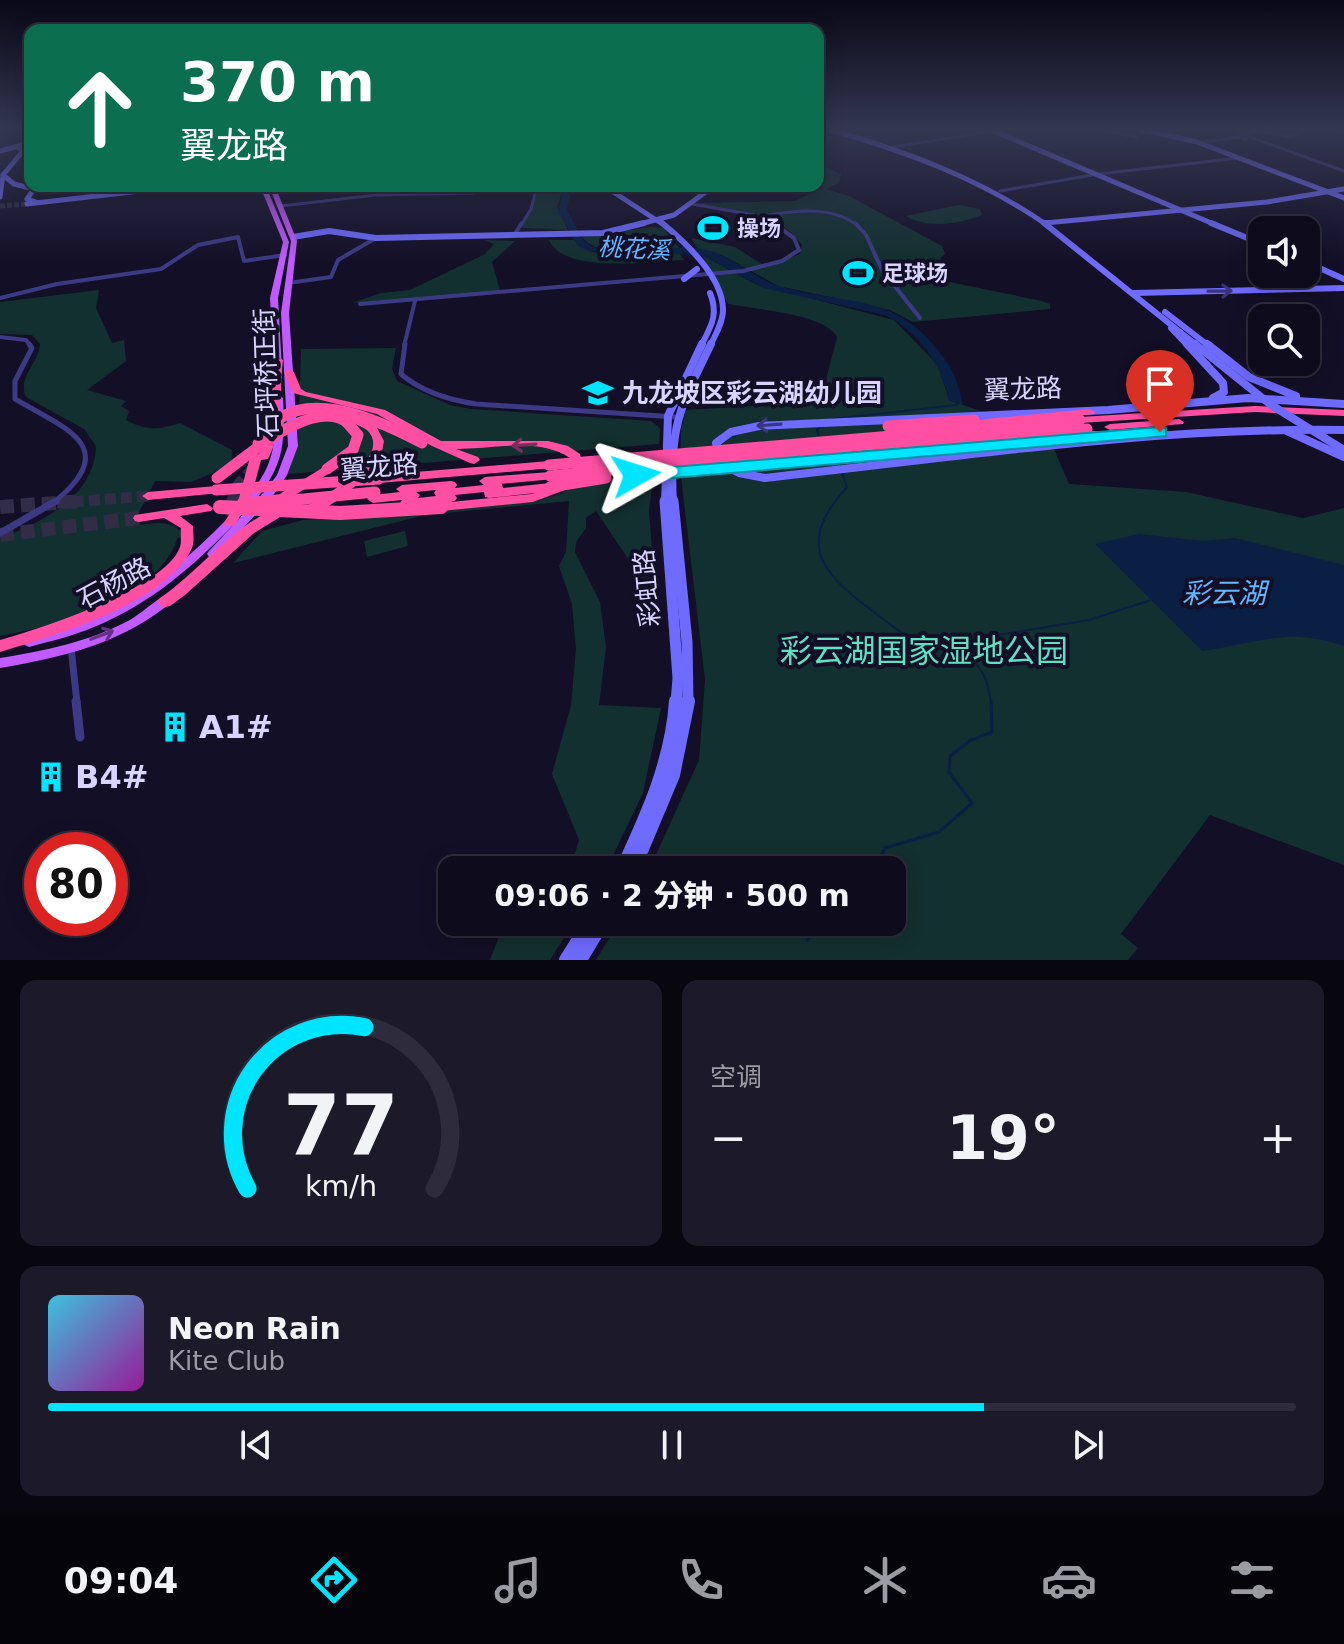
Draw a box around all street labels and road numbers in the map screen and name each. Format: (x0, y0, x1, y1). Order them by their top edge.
street label: 石坪桥正街 (249, 308, 283, 438)
street label: 翼龙路 (983, 373, 1063, 405)
street label: 翼龙路 (339, 449, 419, 485)
street label: 彩虹路 (629, 548, 665, 628)
street label: 石杨路 (73, 551, 155, 615)

